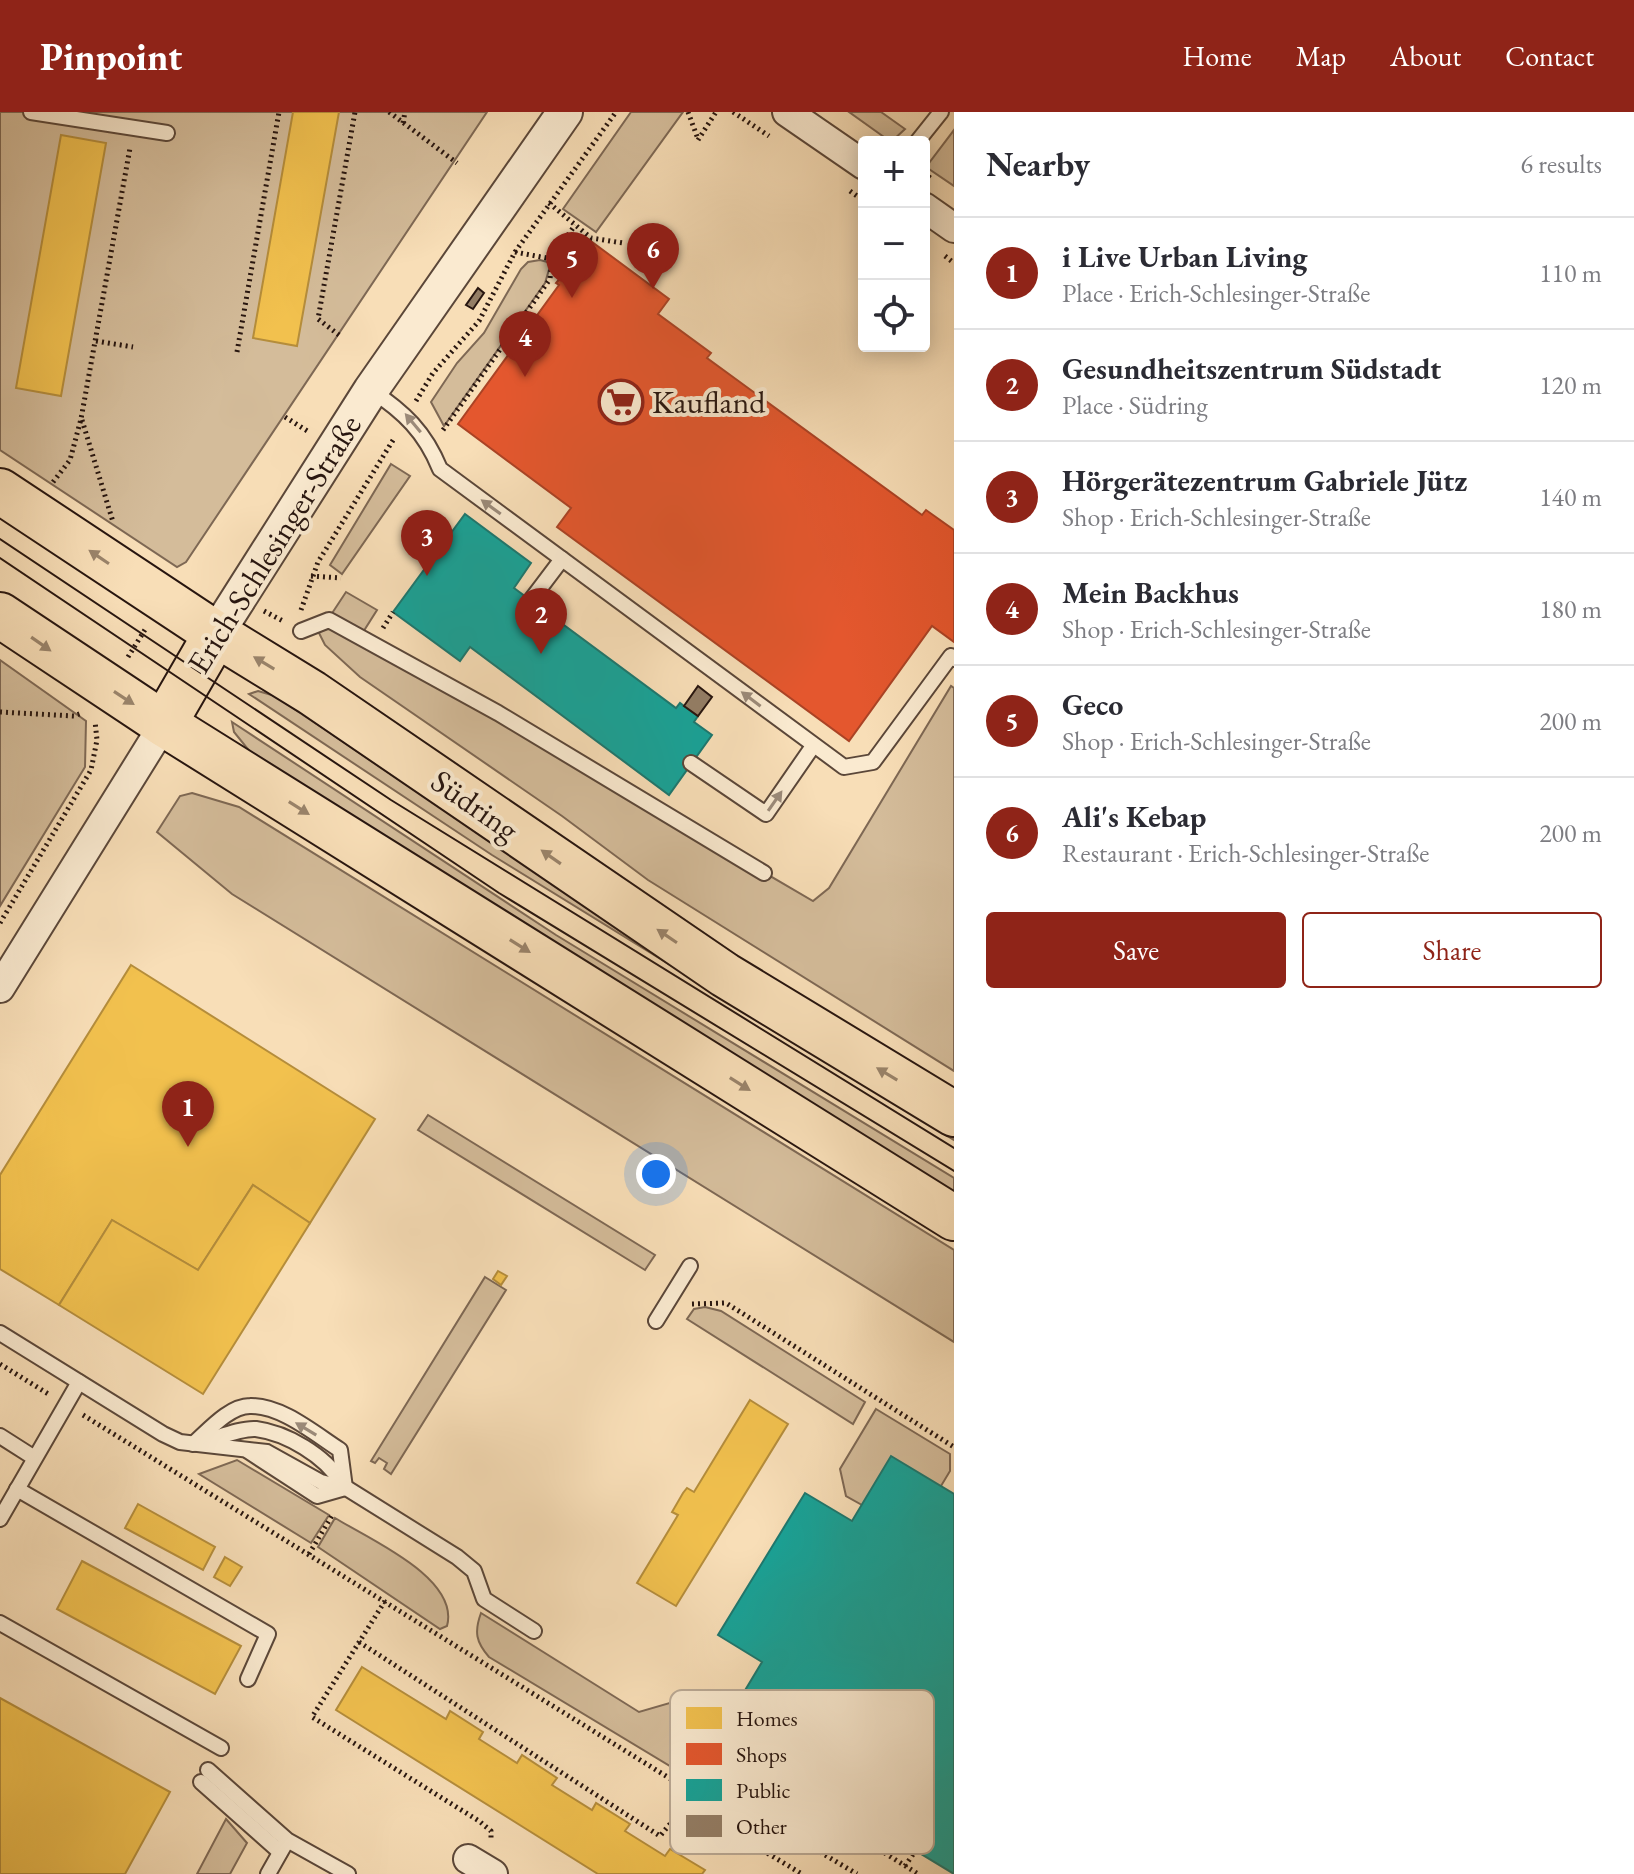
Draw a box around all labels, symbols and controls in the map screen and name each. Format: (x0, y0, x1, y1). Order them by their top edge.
text: Pinpoint (40, 32, 182, 81)
text: Home (1182, 38, 1252, 74)
text: Map (1296, 38, 1346, 74)
text: About (1390, 38, 1461, 74)
text: Contact (1505, 38, 1594, 74)
map controls (858, 136, 930, 352)
button: + (858, 136, 930, 208)
text: Nearby (986, 142, 1090, 186)
text: 6 results (1521, 147, 1602, 181)
button: − (858, 208, 930, 280)
pin: 6 (627, 223, 679, 289)
pin: 5 (546, 232, 598, 298)
text: i Live Urban Living (1062, 237, 1308, 276)
text: 1 (1005, 256, 1019, 290)
text: 110 m (1539, 256, 1602, 290)
text: Place · Erich-Schlesinger-Straße (1062, 276, 1370, 310)
button: locate (858, 280, 930, 352)
pin: 4 (499, 311, 551, 377)
text: Gesundheitszentrum Südstadt (1062, 349, 1441, 388)
text: 2 (1005, 368, 1019, 402)
text: 120 m (1539, 368, 1602, 402)
supermarket icon: Kaufland (597, 378, 645, 426)
place label: Kaufland (652, 381, 766, 423)
text: Place · Südring (1062, 388, 1208, 422)
street label: Erich-Schlesinger-Straße (177, 407, 371, 681)
one-way arrow (405, 413, 422, 433)
text: Hörgerätezentrum Gabriele Jütz (1062, 461, 1467, 500)
text: 3 (1005, 480, 1019, 514)
text: 140 m (1539, 480, 1602, 514)
one-way arrow (481, 499, 502, 515)
text: Shop · Erich-Schlesinger-Straße (1062, 500, 1371, 534)
pin: 3 (401, 510, 453, 576)
one-way arrow (89, 550, 110, 565)
text: Mein Backhus (1062, 573, 1239, 612)
pin: 2 (515, 588, 567, 654)
text: 4 (1005, 592, 1019, 626)
text: 180 m (1539, 592, 1602, 626)
text: Shop · Erich-Schlesinger-Straße (1062, 612, 1371, 646)
one-way arrow (31, 636, 52, 651)
one-way arrow (253, 657, 275, 671)
text: Geco (1062, 685, 1123, 724)
one-way arrow (113, 690, 134, 705)
one-way arrow (740, 692, 761, 708)
text: 5 (1005, 704, 1019, 738)
text: 200 m (1539, 704, 1602, 738)
text: Shop · Erich-Schlesinger-Straße (1062, 724, 1371, 758)
street label: Südring (423, 760, 528, 851)
one-way arrow (767, 791, 782, 812)
text: Ali's Kebap (1062, 797, 1206, 836)
one-way arrow (288, 801, 310, 815)
text: 6 (1005, 816, 1019, 850)
text: 200 m (1539, 816, 1602, 850)
text: Restaurant · Erich-Schlesinger-Straße (1062, 836, 1429, 870)
one-way arrow (540, 850, 561, 865)
button: Save (986, 912, 1286, 988)
button: Share (1302, 912, 1602, 988)
one-way arrow (656, 929, 678, 944)
one-way arrow (509, 938, 531, 952)
one-way arrow (876, 1067, 898, 1081)
one-way arrow (729, 1076, 751, 1090)
pin: 1 (162, 1081, 214, 1147)
your location (636, 1154, 676, 1194)
one-way arrow (295, 1422, 317, 1436)
legend (670, 1690, 934, 1854)
text: Homes (736, 1704, 798, 1733)
text: Shops (736, 1740, 787, 1769)
text: Public (736, 1776, 790, 1805)
text: Other (736, 1812, 788, 1841)

